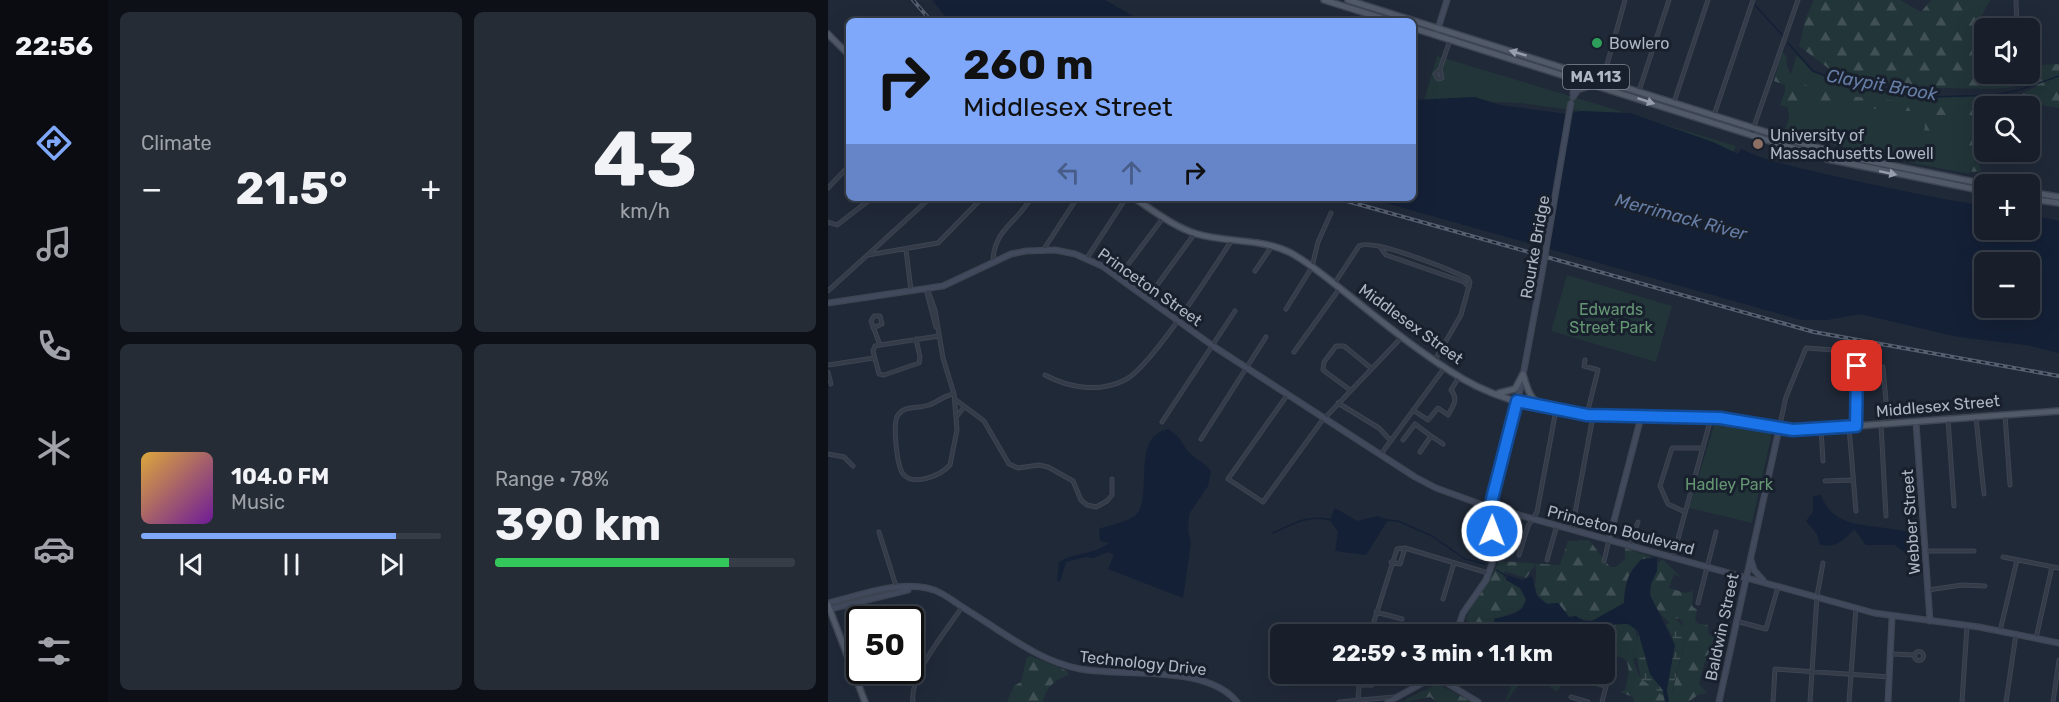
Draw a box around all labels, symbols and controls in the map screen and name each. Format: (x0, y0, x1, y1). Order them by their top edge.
map controls (1974, 18, 2040, 318)
button: sound (1974, 18, 2040, 84)
text: 22:56 (15, 30, 93, 62)
place label: Bowlero (1609, 34, 1669, 53)
marker: Bowlero (1590, 36, 1604, 50)
text: 260 m (963, 40, 1094, 90)
icon: right (864, 42, 942, 120)
one-way arrow (1509, 48, 1527, 57)
water label: Claypit Brook (1825, 64, 1940, 106)
road number: MA 113 (1563, 65, 1629, 89)
text: Middlesex Street (963, 91, 1173, 123)
button: search (1974, 96, 2040, 162)
one-way arrow (1637, 97, 1655, 106)
text: 43 (593, 113, 697, 206)
icon: directions (33, 122, 75, 164)
place label: University of Massachusetts Lowell (1770, 126, 1934, 163)
text: Climate (141, 131, 212, 155)
marker: University of Massachusetts Lowell (1751, 137, 1765, 151)
icon: left (1052, 156, 1085, 189)
icon: ahead (1115, 156, 1148, 189)
icon: right (1178, 156, 1211, 189)
text: 21.5° (235, 162, 347, 215)
text: − (141, 169, 162, 208)
text: + (420, 169, 441, 208)
one-way arrow (1879, 169, 1898, 179)
button: + (1974, 174, 2040, 240)
water label: Merrimack River (1613, 189, 1750, 245)
street label: Rourke Bridge (1517, 194, 1553, 300)
text: km/h (620, 199, 670, 223)
icon: music (33, 223, 75, 265)
street label: Princeton Street (1094, 244, 1206, 330)
button: − (1974, 252, 2040, 318)
street label: Middlesex Street (1355, 280, 1467, 368)
park label: Edwards Street Park (1569, 300, 1653, 337)
icon: phone (33, 325, 75, 367)
pin (1831, 340, 1882, 391)
icon: arrive (1840, 349, 1873, 382)
street label: Middlesex Street (1875, 391, 2001, 421)
icon: climate (33, 427, 75, 469)
text: 104.0 FM (231, 463, 329, 490)
text: Range · 78% (495, 467, 609, 491)
street label: Webber Street (1898, 469, 1924, 575)
park label: Hadley Park (1685, 475, 1774, 494)
text: Music (231, 490, 285, 514)
text: 390 km (495, 498, 661, 551)
position arrow (1460, 499, 1524, 563)
street label: Princeton Boulevard (1545, 501, 1697, 559)
icon: car (33, 528, 75, 570)
icon: previous (175, 548, 208, 581)
icon: pause (275, 548, 308, 581)
icon: next (375, 548, 408, 581)
street label: Baldwin Street (1701, 571, 1743, 683)
speed limit sign: 50 (846, 606, 924, 684)
icon: filters (33, 630, 75, 672)
text: 22:59 · 3 min · 1.1 km (1332, 640, 1553, 667)
street label: Technology Drive (1079, 647, 1207, 679)

